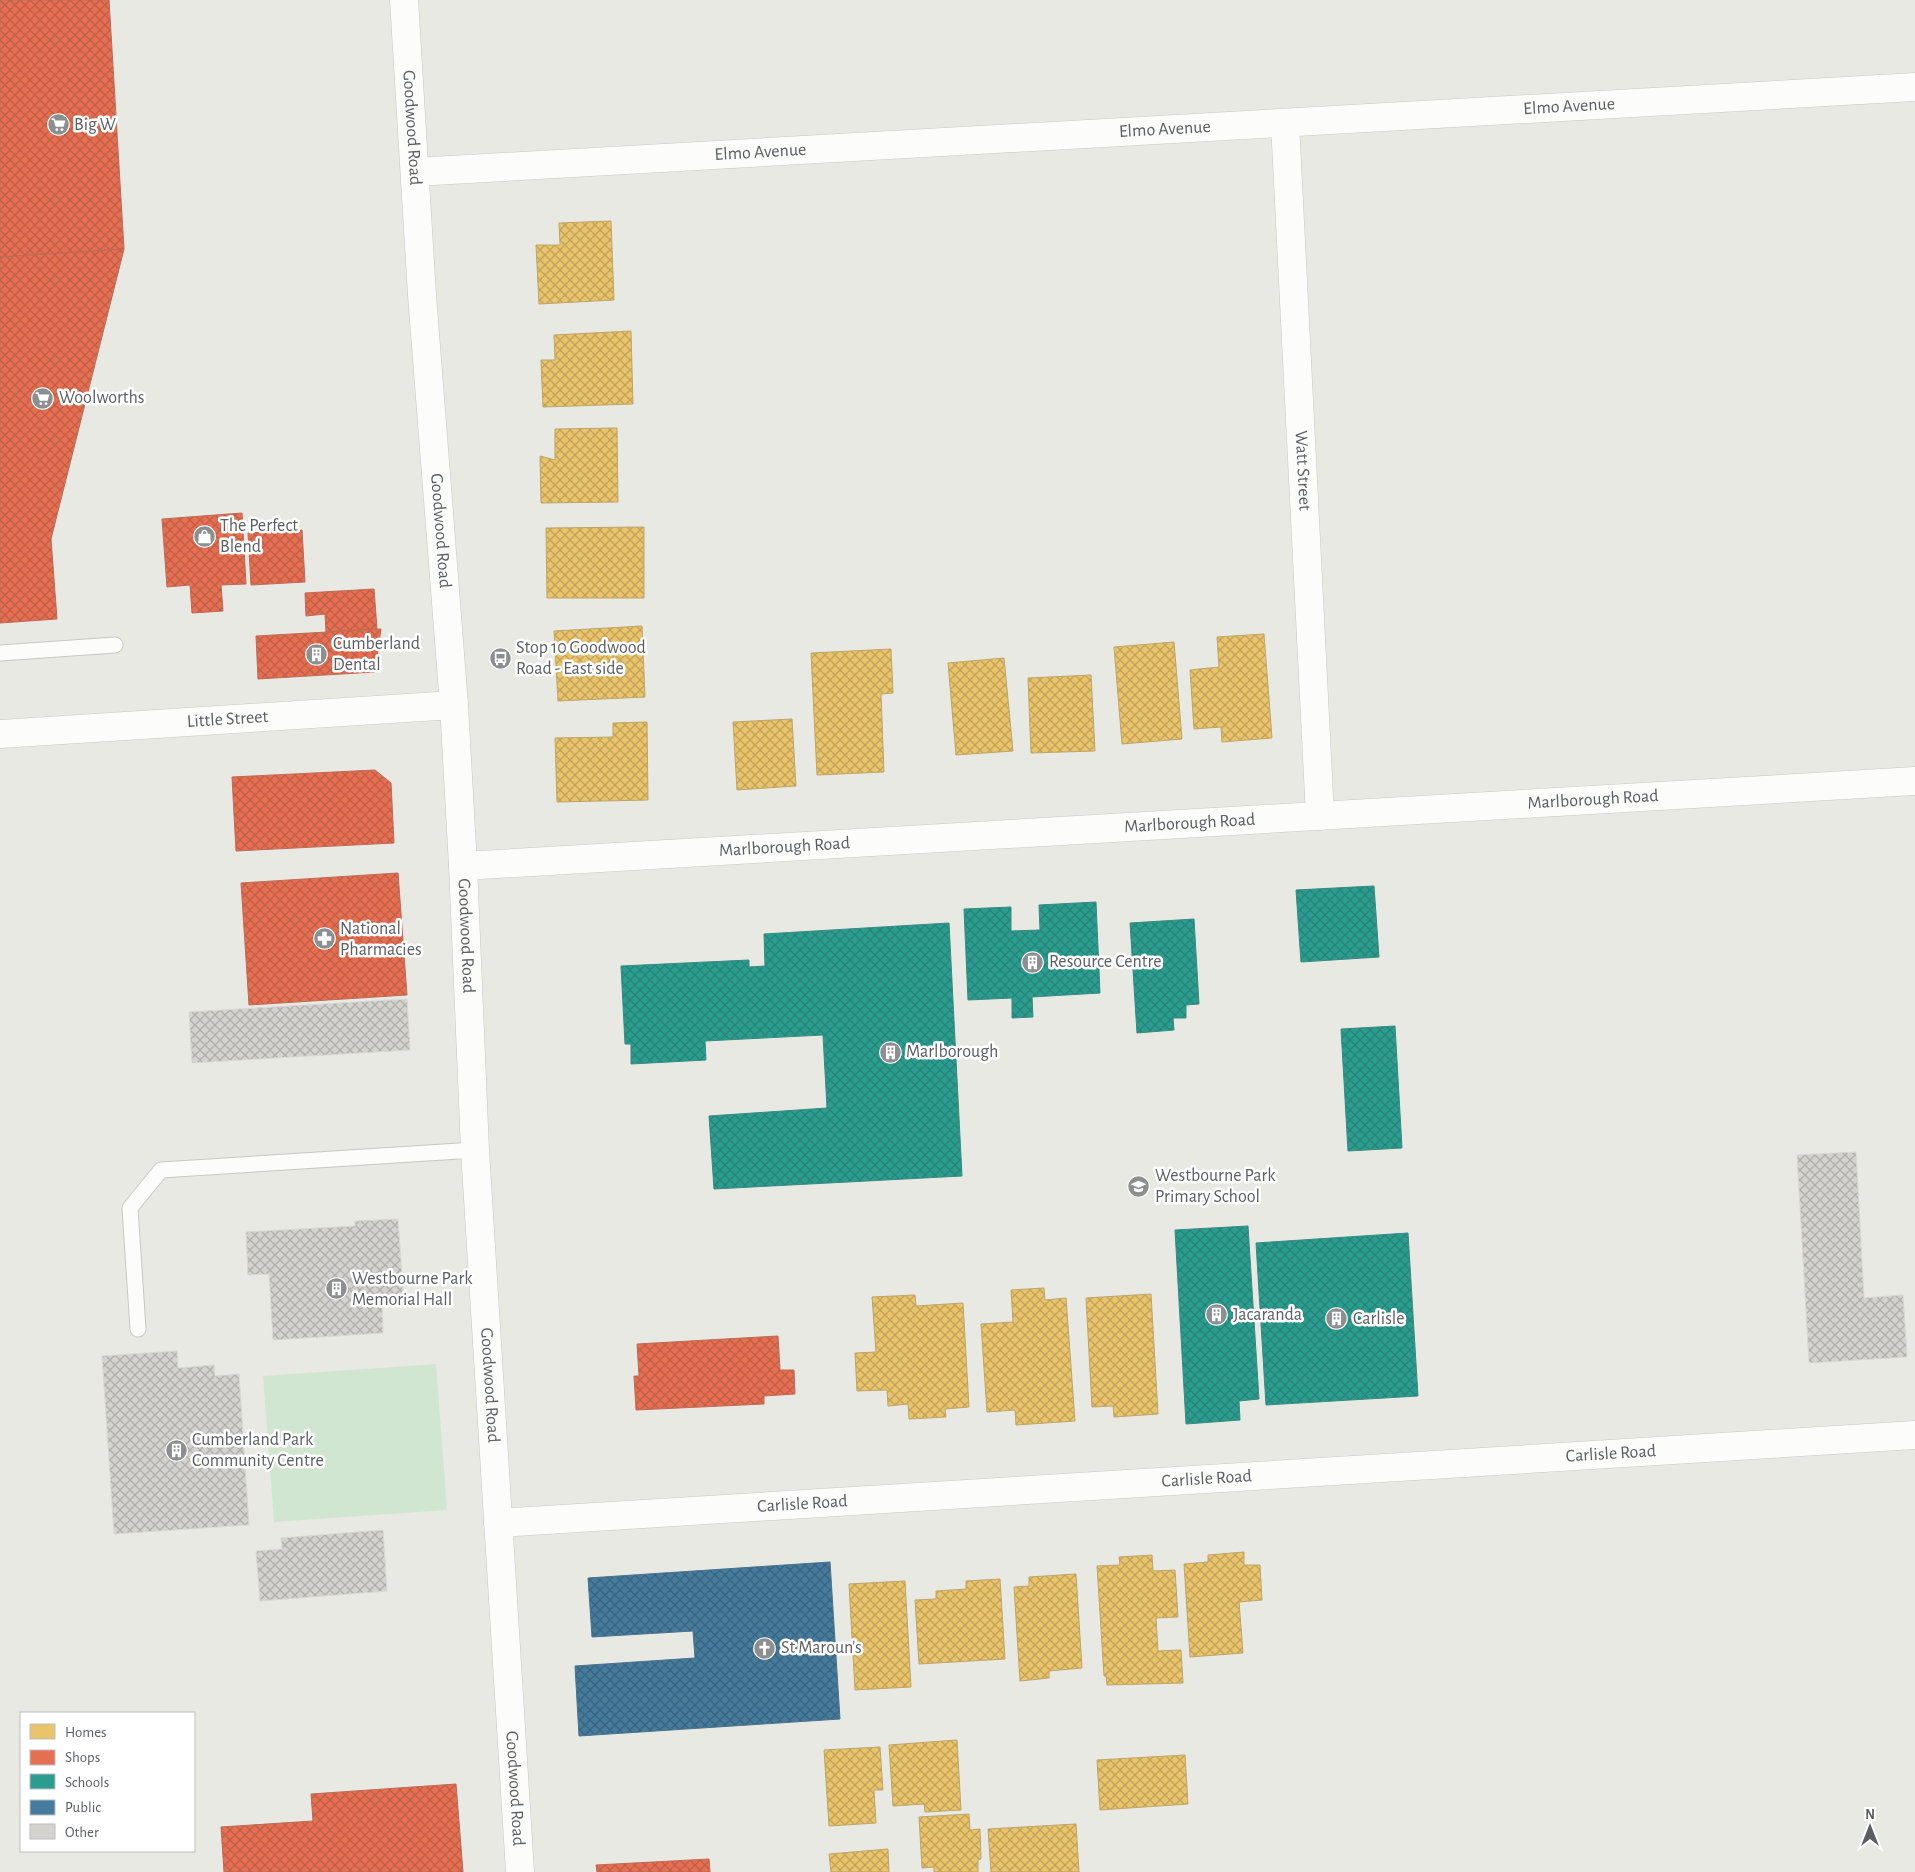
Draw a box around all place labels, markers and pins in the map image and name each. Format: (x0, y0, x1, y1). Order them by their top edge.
supermarket icon: Big W (46, 113, 70, 137)
place label: Big W (74, 116, 116, 134)
supermarket icon: Woolworths (31, 386, 55, 410)
place label: Woolworths (59, 389, 145, 407)
place label: The Perfect Blend (220, 517, 298, 556)
shop icon: The Perfect Blend (192, 524, 216, 548)
place label: Cumberland Dental (333, 635, 420, 674)
place label: Stop 10 Goodwood Road - East side (516, 639, 646, 678)
building icon: Cumberland Dental (305, 642, 329, 666)
bus stop icon: Stop 10 Goodwood Road - East side (488, 646, 512, 670)
place label: National Pharmacies (340, 920, 422, 959)
pharmacy icon: National Pharmacies (312, 927, 336, 951)
building icon: Resource Centre (1021, 950, 1045, 974)
place label: Resource Centre (1049, 953, 1162, 971)
building icon: Marlborough (878, 1040, 902, 1064)
place label: Marlborough (906, 1043, 998, 1061)
place label: Westbourne Park Primary School (1155, 1167, 1276, 1206)
school or university icon: Westbourne Park Primary School (1127, 1174, 1151, 1198)
place label: Westbourne Park Memorial Hall (352, 1270, 473, 1309)
building icon: Westbourne Park Memorial Hall (324, 1277, 348, 1301)
building icon: Jacaranda (1205, 1303, 1229, 1327)
place label: Jacaranda (1233, 1306, 1302, 1324)
building icon: Carlisle (1325, 1307, 1349, 1331)
place label: Carlisle (1353, 1310, 1405, 1328)
place label: Cumberland Park Community Centre (192, 1431, 324, 1470)
building icon: Cumberland Park Community Centre (164, 1438, 188, 1462)
church icon: St Maroun's (753, 1636, 777, 1660)
place label: St Maroun's (781, 1639, 862, 1657)

